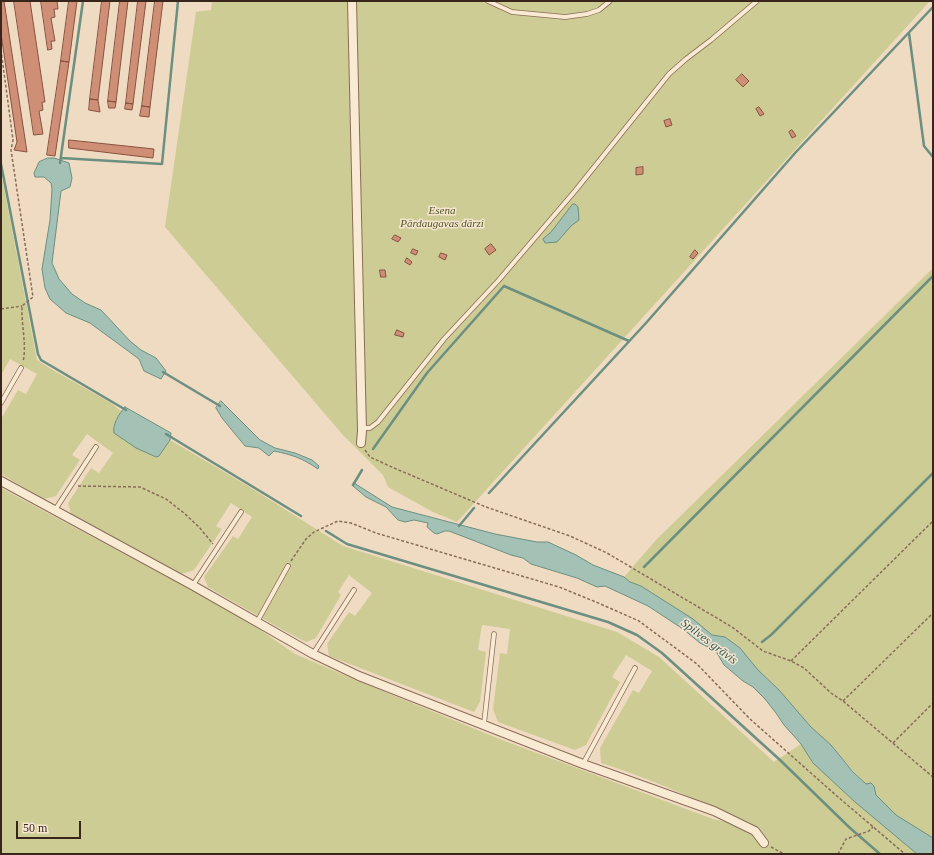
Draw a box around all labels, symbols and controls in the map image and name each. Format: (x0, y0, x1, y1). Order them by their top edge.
park label: Esena Pārdaugavas dārzi (400, 204, 484, 230)
water label: Spilves grāvis (678, 616, 740, 668)
scale bar (18, 813, 83, 839)
text: 50 m (23, 821, 47, 835)

